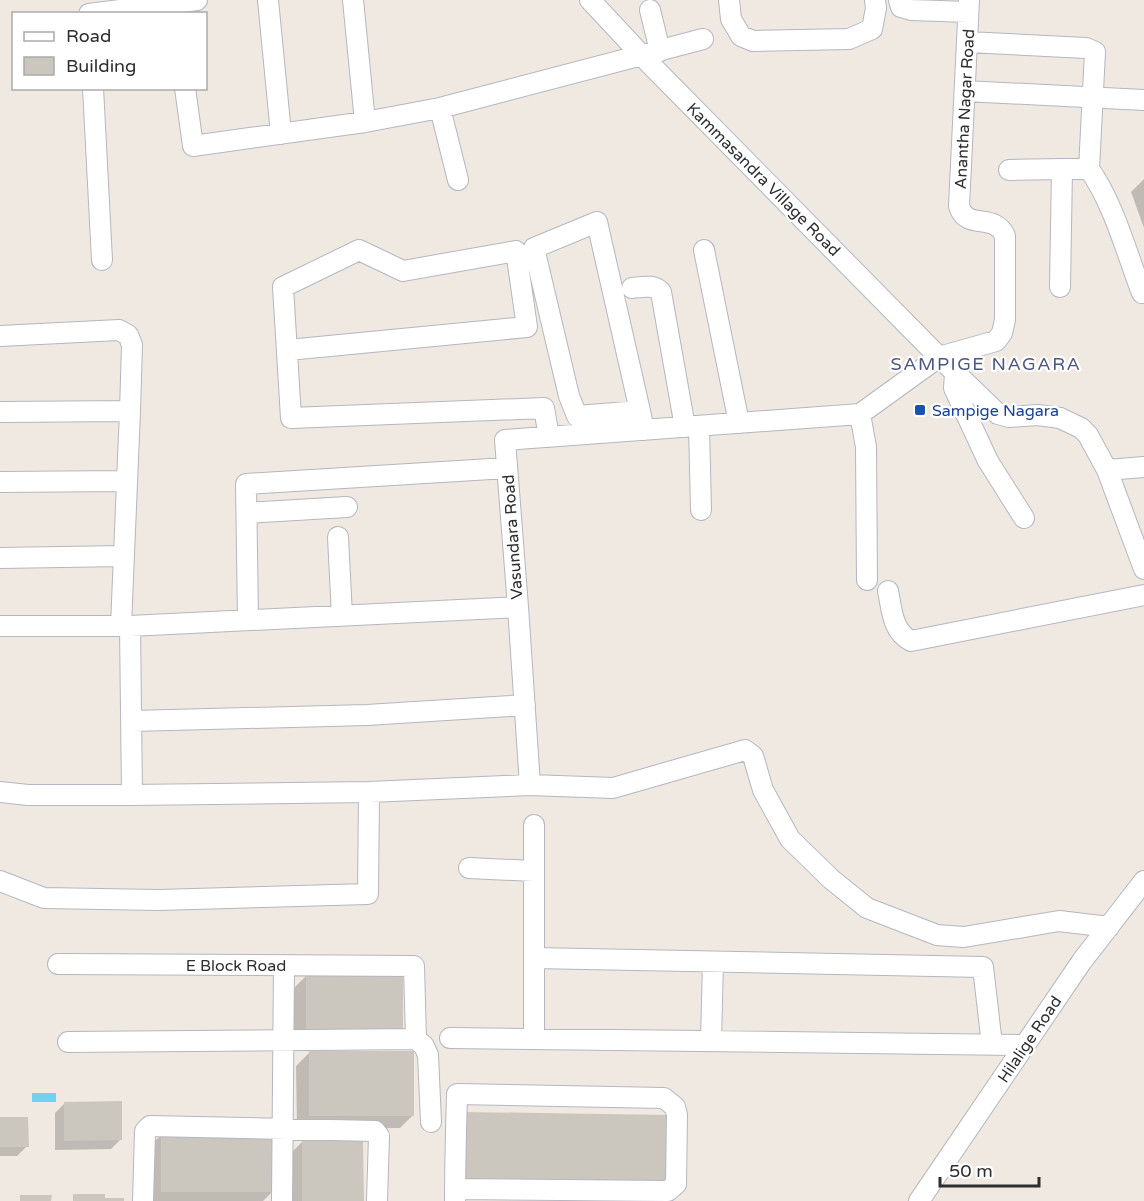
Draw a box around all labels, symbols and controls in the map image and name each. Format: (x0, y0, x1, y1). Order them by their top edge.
legend (12, 12, 207, 90)
text: Road (66, 25, 111, 47)
street label: Anantha Nagar Road (951, 28, 979, 190)
text: Building (66, 55, 136, 77)
street label: Kammasandra Village Road (682, 99, 844, 261)
district label: SAMPIGE NAGARA (891, 353, 1081, 375)
place label: Sampige Nagara (932, 401, 1059, 421)
marker: Sampige Nagara (913, 403, 927, 417)
street label: Vasundara Road (499, 474, 527, 600)
street label: E Block Road (186, 956, 286, 976)
street label: Hilalige Road (993, 992, 1066, 1087)
scale bar (940, 1150, 1039, 1188)
text: 50 m (949, 1160, 993, 1182)

